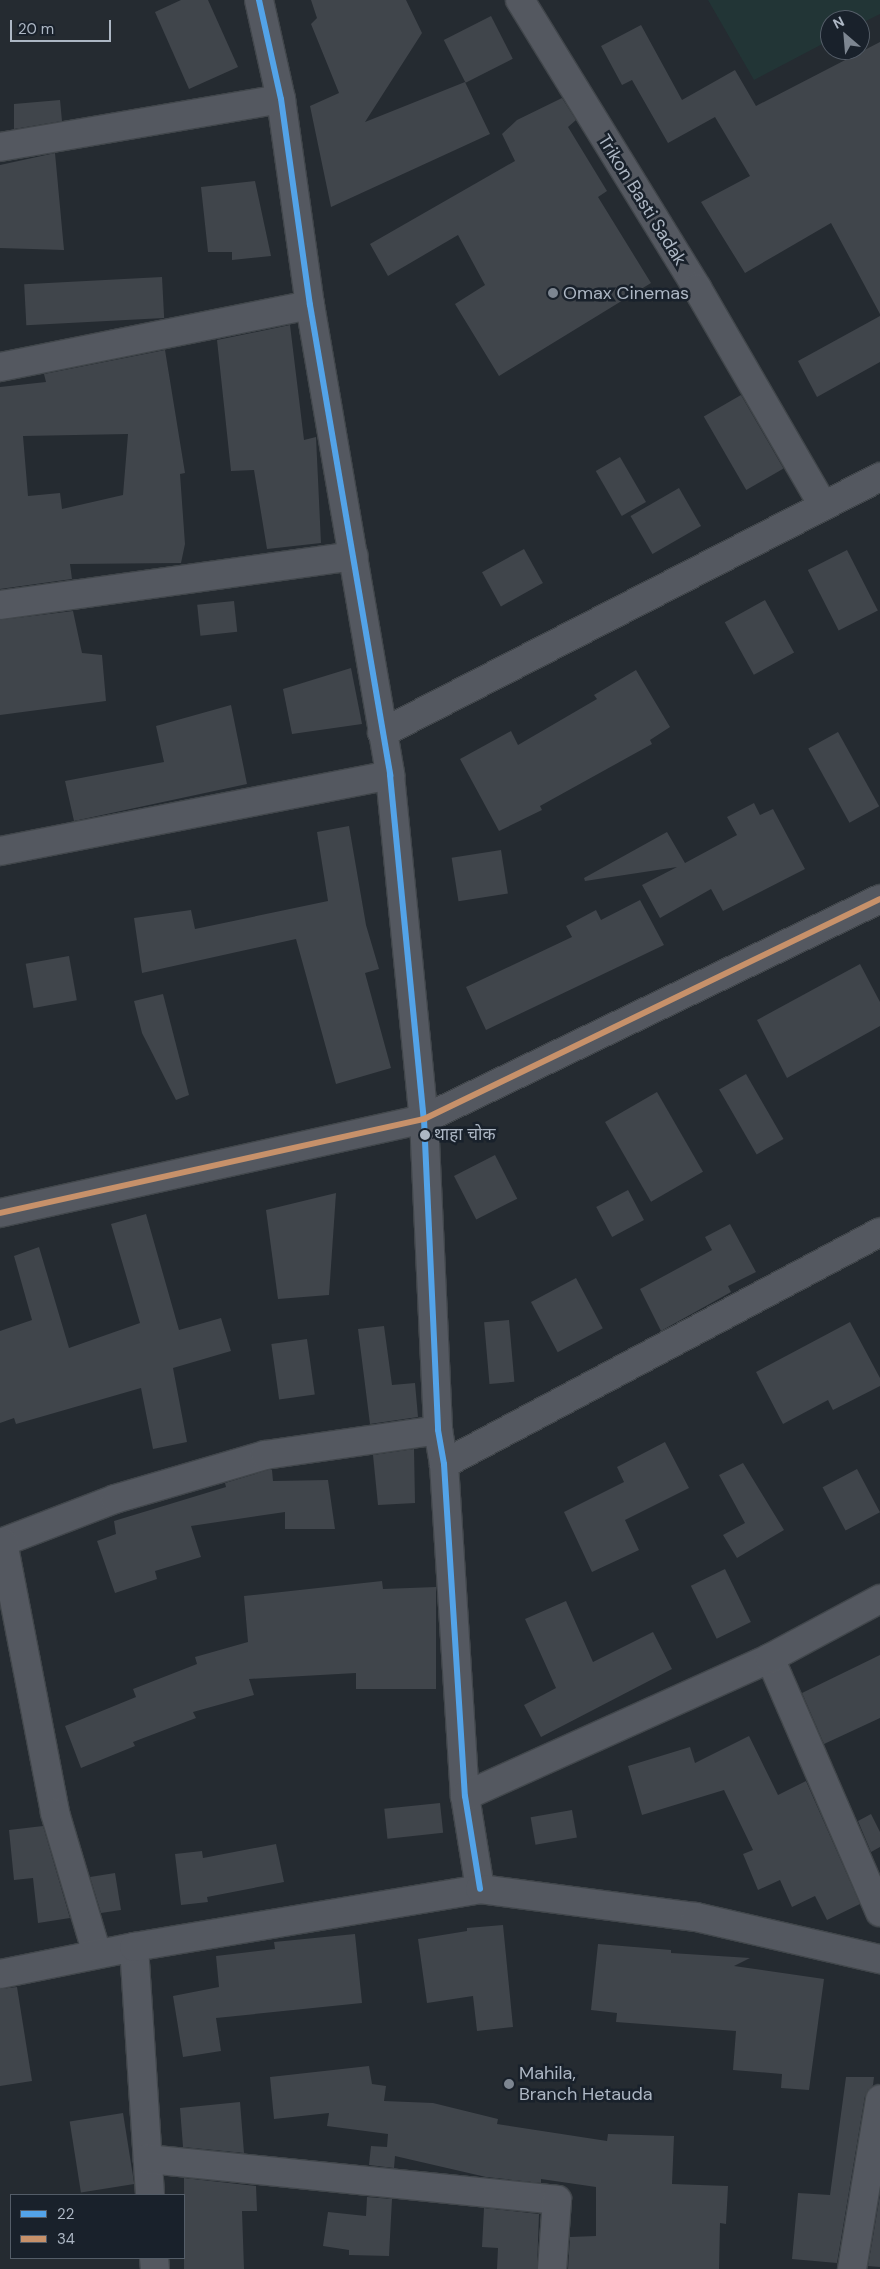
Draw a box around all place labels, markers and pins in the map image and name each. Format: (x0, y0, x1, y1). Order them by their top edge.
place label: Omax Cinemas (563, 282, 689, 304)
marker: Omax Cinemas (547, 287, 559, 299)
place label: थाहा चोक (434, 1125, 495, 1145)
marker: थाहा चोक (420, 1130, 430, 1140)
place label: Mahila, Branch Hetauda (519, 2063, 652, 2106)
marker: Mahila, Branch Hetauda (503, 2078, 515, 2090)

